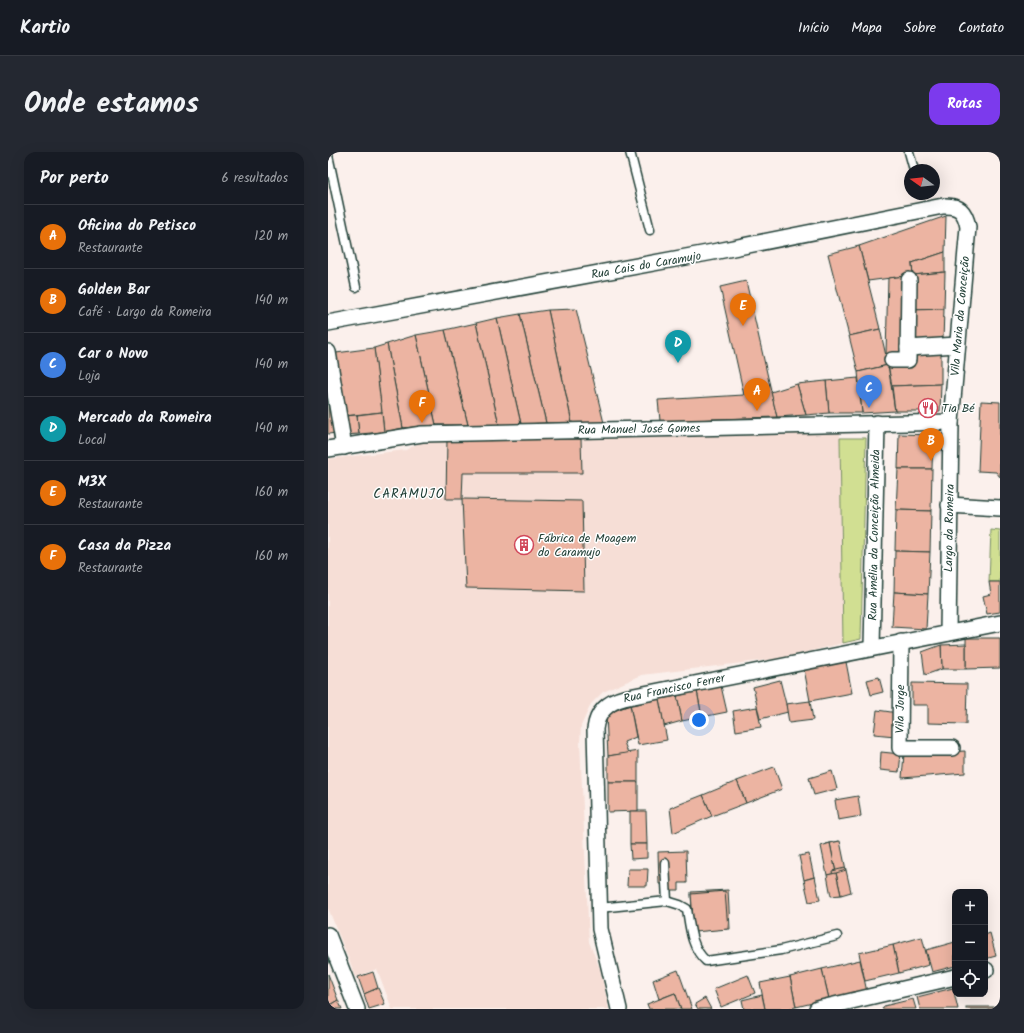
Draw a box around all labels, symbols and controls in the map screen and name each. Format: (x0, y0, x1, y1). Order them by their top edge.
text: Kartio (20, 13, 70, 43)
text: Início (798, 17, 829, 39)
text: Mapa (851, 17, 882, 39)
text: Sobre (904, 17, 936, 39)
text: Contato (958, 17, 1004, 39)
text: Onde estamos (24, 82, 199, 127)
button: Rotas (929, 83, 1000, 125)
north arrow (904, 164, 940, 200)
text: Por perto (40, 165, 109, 192)
text: 6 resultados (221, 168, 288, 189)
text: Oficina do Petisco (78, 214, 196, 238)
text: A (49, 226, 57, 247)
text: 120 m (254, 226, 288, 247)
text: Restaurante (78, 238, 143, 259)
street label: Rua Cais do Caramujo (590, 246, 703, 285)
street label: Vila Maria da Conceição (946, 255, 975, 377)
text: Golden Bar (78, 278, 150, 302)
text: B (49, 290, 57, 311)
text: 140 m (255, 290, 288, 311)
pin: E (730, 293, 756, 326)
text: Café · Largo da Romeira (78, 302, 212, 323)
pin: D (665, 330, 691, 363)
text: Car o Novo (78, 342, 148, 366)
text: C (49, 354, 57, 375)
text: 140 m (255, 354, 288, 375)
text: Loja (78, 366, 100, 387)
pin: C (856, 375, 882, 408)
pin: A (744, 378, 770, 411)
pin: F (409, 390, 435, 423)
restaurant icon: Tia Bé (917, 397, 939, 419)
place label: Tia Bé (942, 399, 975, 418)
text: Mercado da Romeira (78, 406, 212, 430)
text: D (49, 418, 57, 439)
text: 140 m (255, 418, 288, 439)
street label: Rua Manuel José Gomes (578, 419, 701, 440)
pin: B (918, 428, 944, 461)
text: Local (78, 430, 106, 451)
street label: Rua Amélia da Conceição Almeida (864, 449, 886, 621)
text: M3X (78, 470, 106, 494)
text: E (49, 482, 57, 503)
text: 160 m (255, 482, 288, 503)
street label: Largo da Romeira (939, 483, 960, 572)
district label: CARAMUJO (373, 484, 445, 505)
text: Restaurante (78, 494, 143, 515)
place label: Fábrica de Moagem do Caramujo (538, 529, 637, 562)
text: Casa da Pizza (78, 534, 171, 558)
building icon: Fábrica de Moagem do Caramujo (513, 534, 535, 556)
text: F (49, 546, 57, 567)
text: 160 m (255, 546, 288, 567)
text: Restaurante (78, 558, 143, 579)
street label: Rua Francisco Ferrer (622, 668, 728, 709)
street label: Vila Jorge (891, 684, 910, 734)
your location (689, 710, 709, 730)
map controls (952, 889, 988, 997)
button: + (952, 889, 988, 925)
button: − (952, 925, 988, 961)
button: locate (952, 961, 988, 997)

